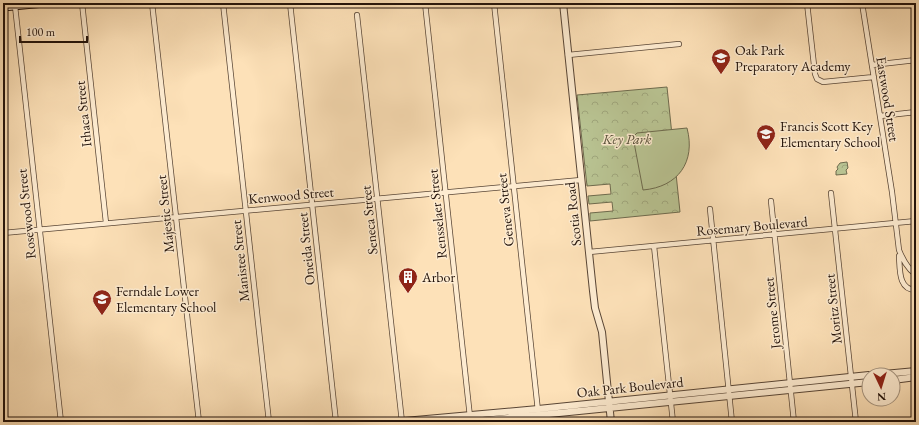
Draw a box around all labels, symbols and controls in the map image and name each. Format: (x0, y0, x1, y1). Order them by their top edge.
scale bar (20, 18, 87, 44)
text: 100 m (26, 24, 56, 40)
place label: Oak Park Preparatory Academy (735, 41, 851, 75)
school or university icon: Oak Park Preparatory Academy (710, 47, 732, 75)
street label: Eastwood Street (872, 55, 904, 143)
street label: Ithaca Street (71, 79, 95, 148)
place label: Francis Scott Key Elementary School (780, 117, 881, 151)
school or university icon: Francis Scott Key Elementary School (755, 123, 777, 151)
park label: Key Park (602, 130, 652, 148)
street label: Rosewood Street (12, 167, 40, 260)
street label: Rensselaer Street (423, 168, 451, 260)
street label: Geneva Street (492, 172, 518, 248)
street label: Majestic Street (152, 174, 178, 254)
street label: Scotia Road (561, 180, 585, 247)
street label: Kenwood Street (247, 182, 335, 208)
street label: Seneca Street (356, 184, 382, 255)
street label: Oneida Street (293, 211, 319, 286)
street label: Rosemary Boulevard (696, 212, 809, 240)
street label: Manistee Street (227, 219, 253, 303)
building icon: Arbor (397, 266, 419, 294)
place label: Arbor (421, 268, 456, 286)
street label: Moritz Street (820, 272, 846, 345)
street label: Jerome Street (759, 276, 785, 351)
place label: Ferndale Lower Elementary School (116, 282, 217, 316)
school or university icon: Ferndale Lower Elementary School (91, 288, 113, 316)
north arrow (861, 367, 901, 407)
street label: Oak Park Boulevard (576, 372, 685, 402)
text: N (877, 390, 887, 404)

